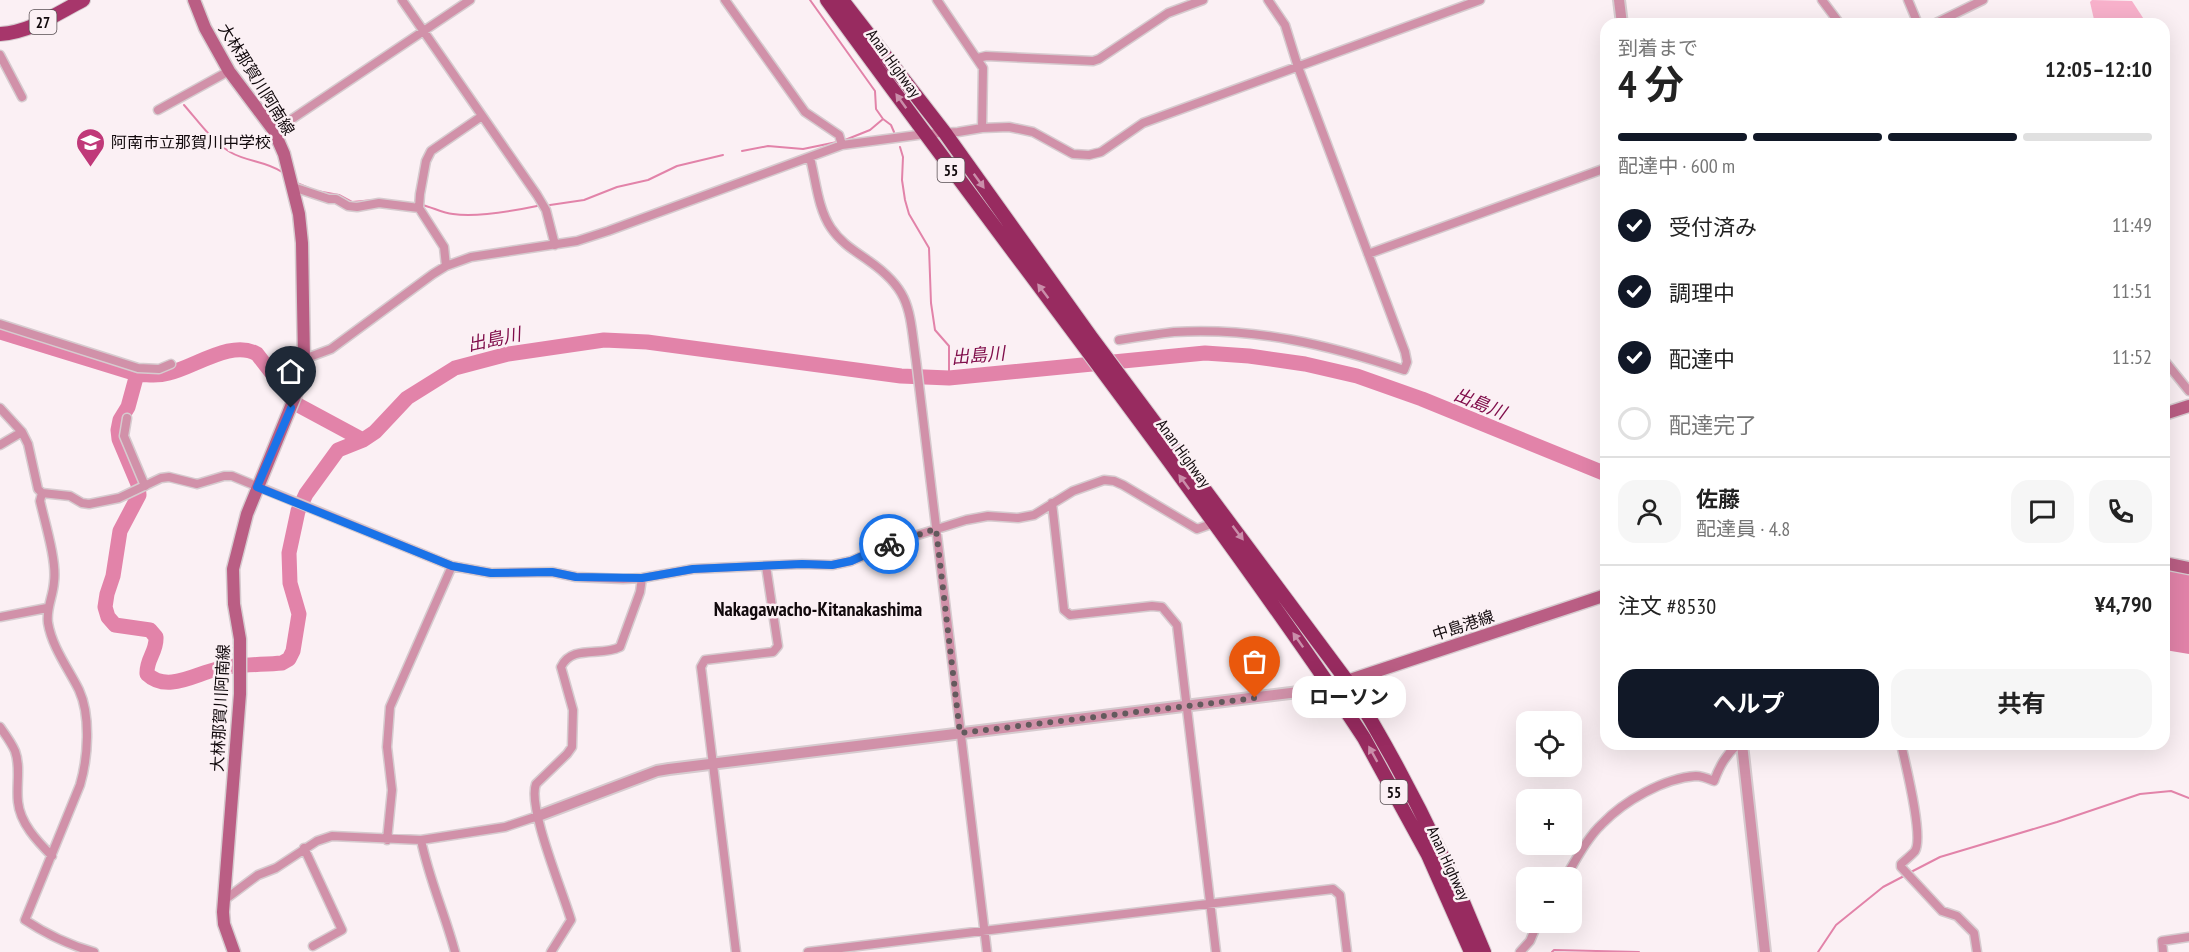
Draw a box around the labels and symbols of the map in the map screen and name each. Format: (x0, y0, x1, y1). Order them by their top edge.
road number: 27 (30, 10, 57, 34)
street label: 大林那賀川阿南線 (215, 19, 299, 139)
street label: Anan Highway (863, 25, 925, 101)
one-way arrow (895, 94, 907, 110)
school or university icon: 阿南市立那賀川中学校 (74, 126, 106, 168)
place label: 阿南市立那賀川中学校 (111, 132, 271, 152)
road number: 55 (938, 158, 964, 182)
one-way arrow (973, 172, 985, 188)
one-way arrow (1037, 283, 1049, 299)
water label: 出島川 (465, 322, 525, 356)
water label: 出島川 (950, 341, 1008, 369)
pin (265, 346, 316, 408)
water label: 出島川 (1451, 382, 1511, 425)
street label: Anan Highway (1153, 415, 1215, 491)
one-way arrow (1179, 474, 1191, 489)
courier (859, 514, 919, 574)
one-way arrow (1232, 524, 1244, 540)
district label: Nakagawacho-Kitanakashima (714, 596, 922, 622)
street label: 中島港線 (1429, 606, 1497, 644)
one-way arrow (1292, 633, 1304, 649)
pin (1229, 636, 1280, 698)
street label: 大林那賀川阿南線 (207, 644, 233, 772)
callout: ローソン (1291, 677, 1405, 719)
one-way arrow (1368, 745, 1378, 762)
road number: 55 (1380, 780, 1408, 804)
street label: Anan Highway (1423, 823, 1475, 903)

